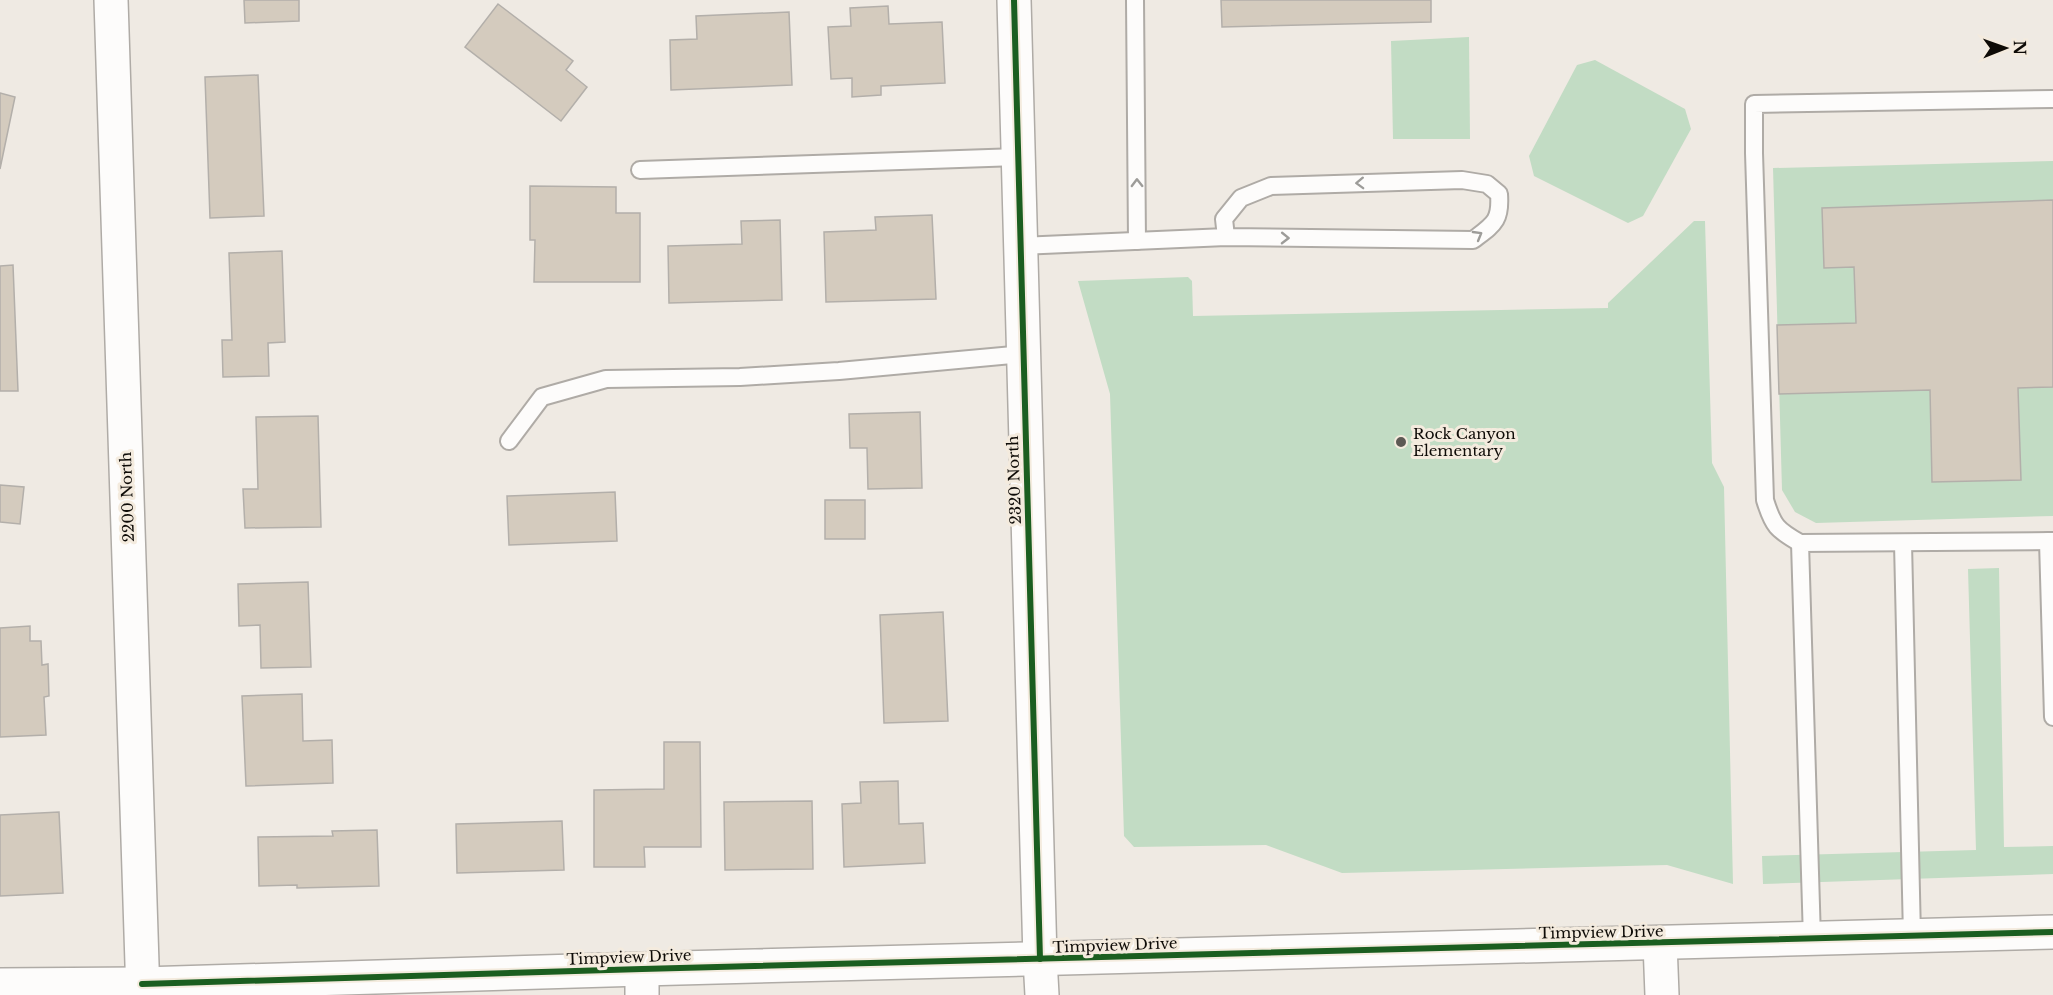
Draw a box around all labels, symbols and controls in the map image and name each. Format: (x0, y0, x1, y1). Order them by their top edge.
north arrow (1975, 18, 2035, 78)
text: N (2010, 40, 2030, 55)
one-way arrow (1355, 177, 1364, 189)
one-way arrow (1131, 178, 1143, 187)
one-way arrow (1472, 231, 1482, 242)
one-way arrow (1280, 232, 1289, 244)
place label: Rock Canyon Elementary (1413, 424, 1516, 460)
street label: 2320 North (1003, 435, 1025, 525)
marker: Rock Canyon Elementary (1394, 435, 1408, 449)
street label: 2200 North (116, 452, 138, 542)
street label: Timpview Drive (1538, 921, 1664, 943)
street label: Timpview Drive (1052, 933, 1178, 957)
street label: Timpview Drive (566, 945, 692, 969)

